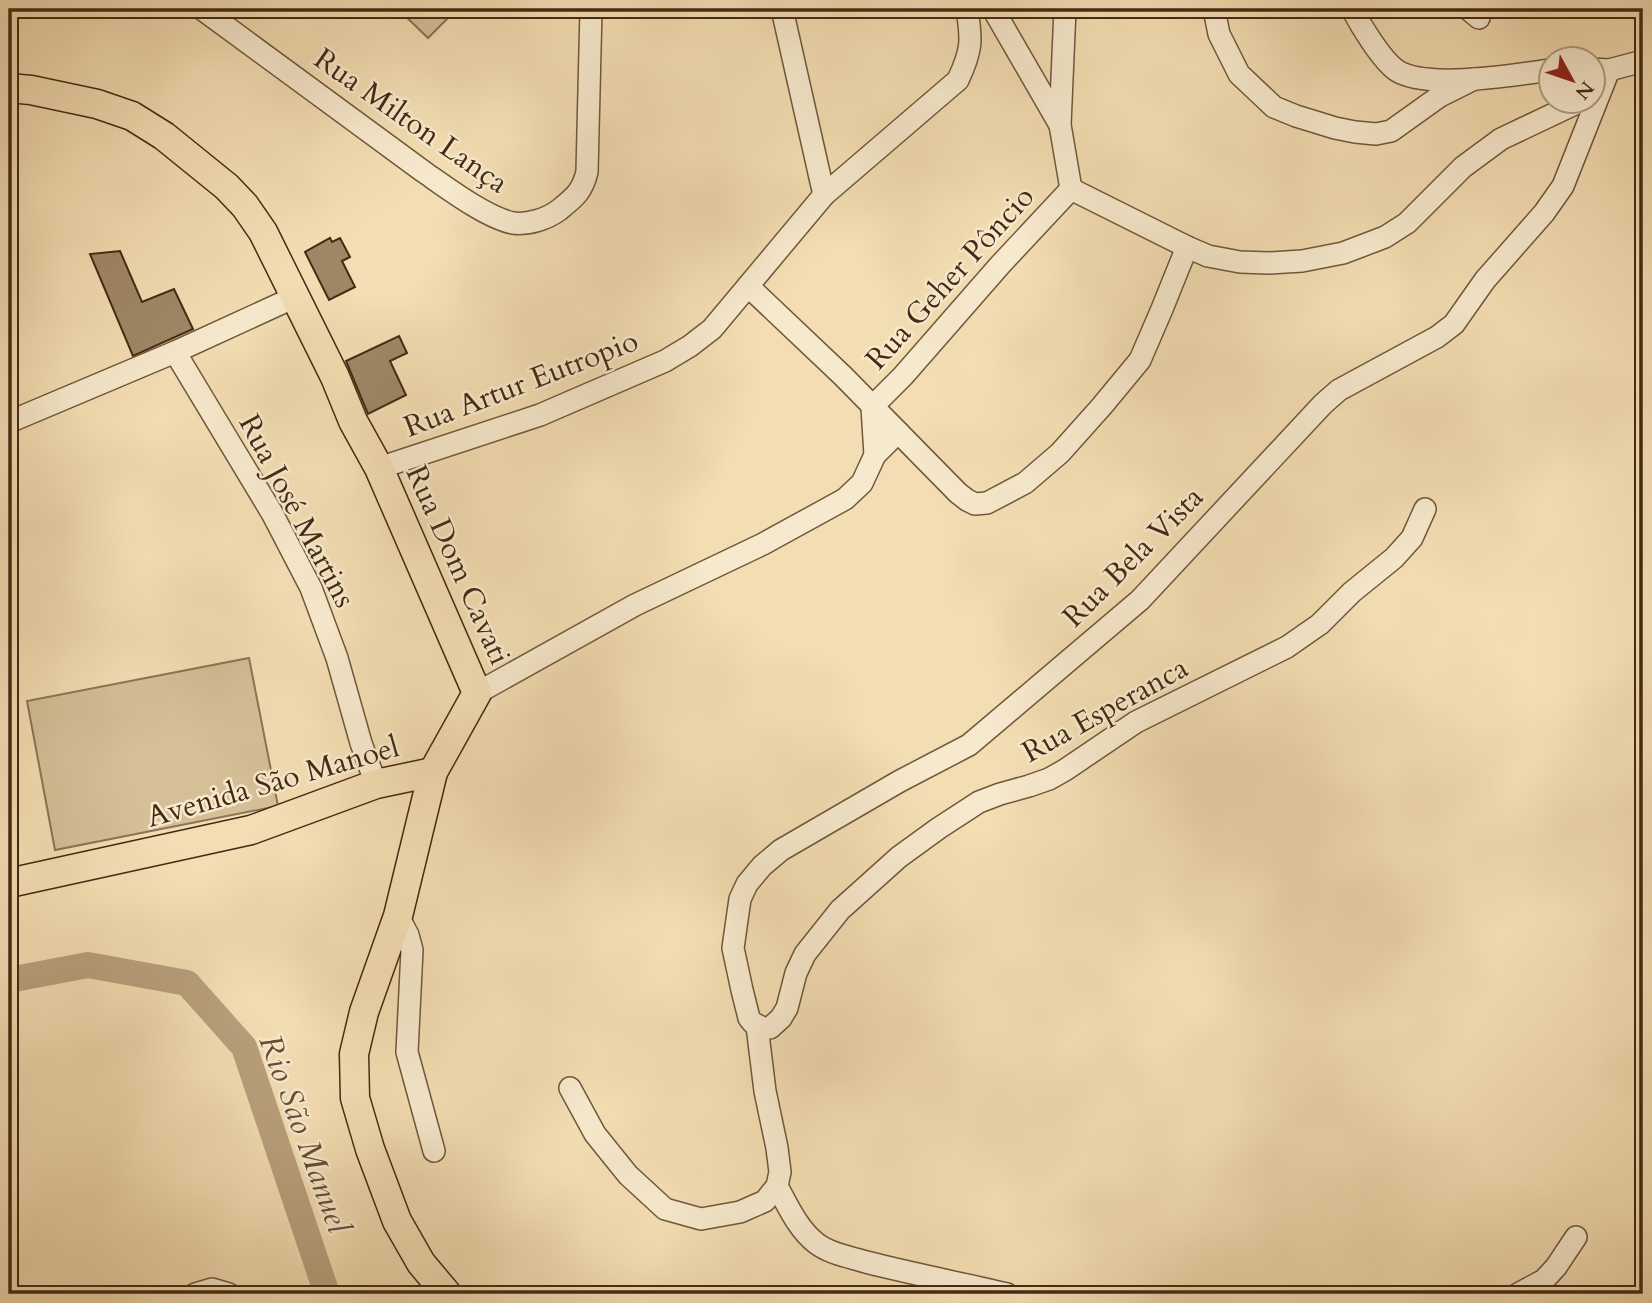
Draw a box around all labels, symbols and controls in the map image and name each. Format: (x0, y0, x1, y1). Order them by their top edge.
street label: Rua Milton Lança (306, 39, 516, 203)
north arrow (1536, 46, 1606, 116)
text: N (1569, 76, 1600, 105)
street label: Rua Geher Pôncio (856, 177, 1044, 379)
street label: Rua Artur Eutropio (398, 320, 644, 448)
street label: Rua José Martins (229, 407, 365, 615)
street label: Rua Dom Cavati (396, 459, 520, 671)
street label: Rua Bela Vista (1053, 477, 1213, 637)
street label: Rua Esperanca (1015, 647, 1195, 773)
street label: Avenida São Manoel (142, 726, 404, 838)
water label: Rio São Manuel (248, 1029, 361, 1241)

